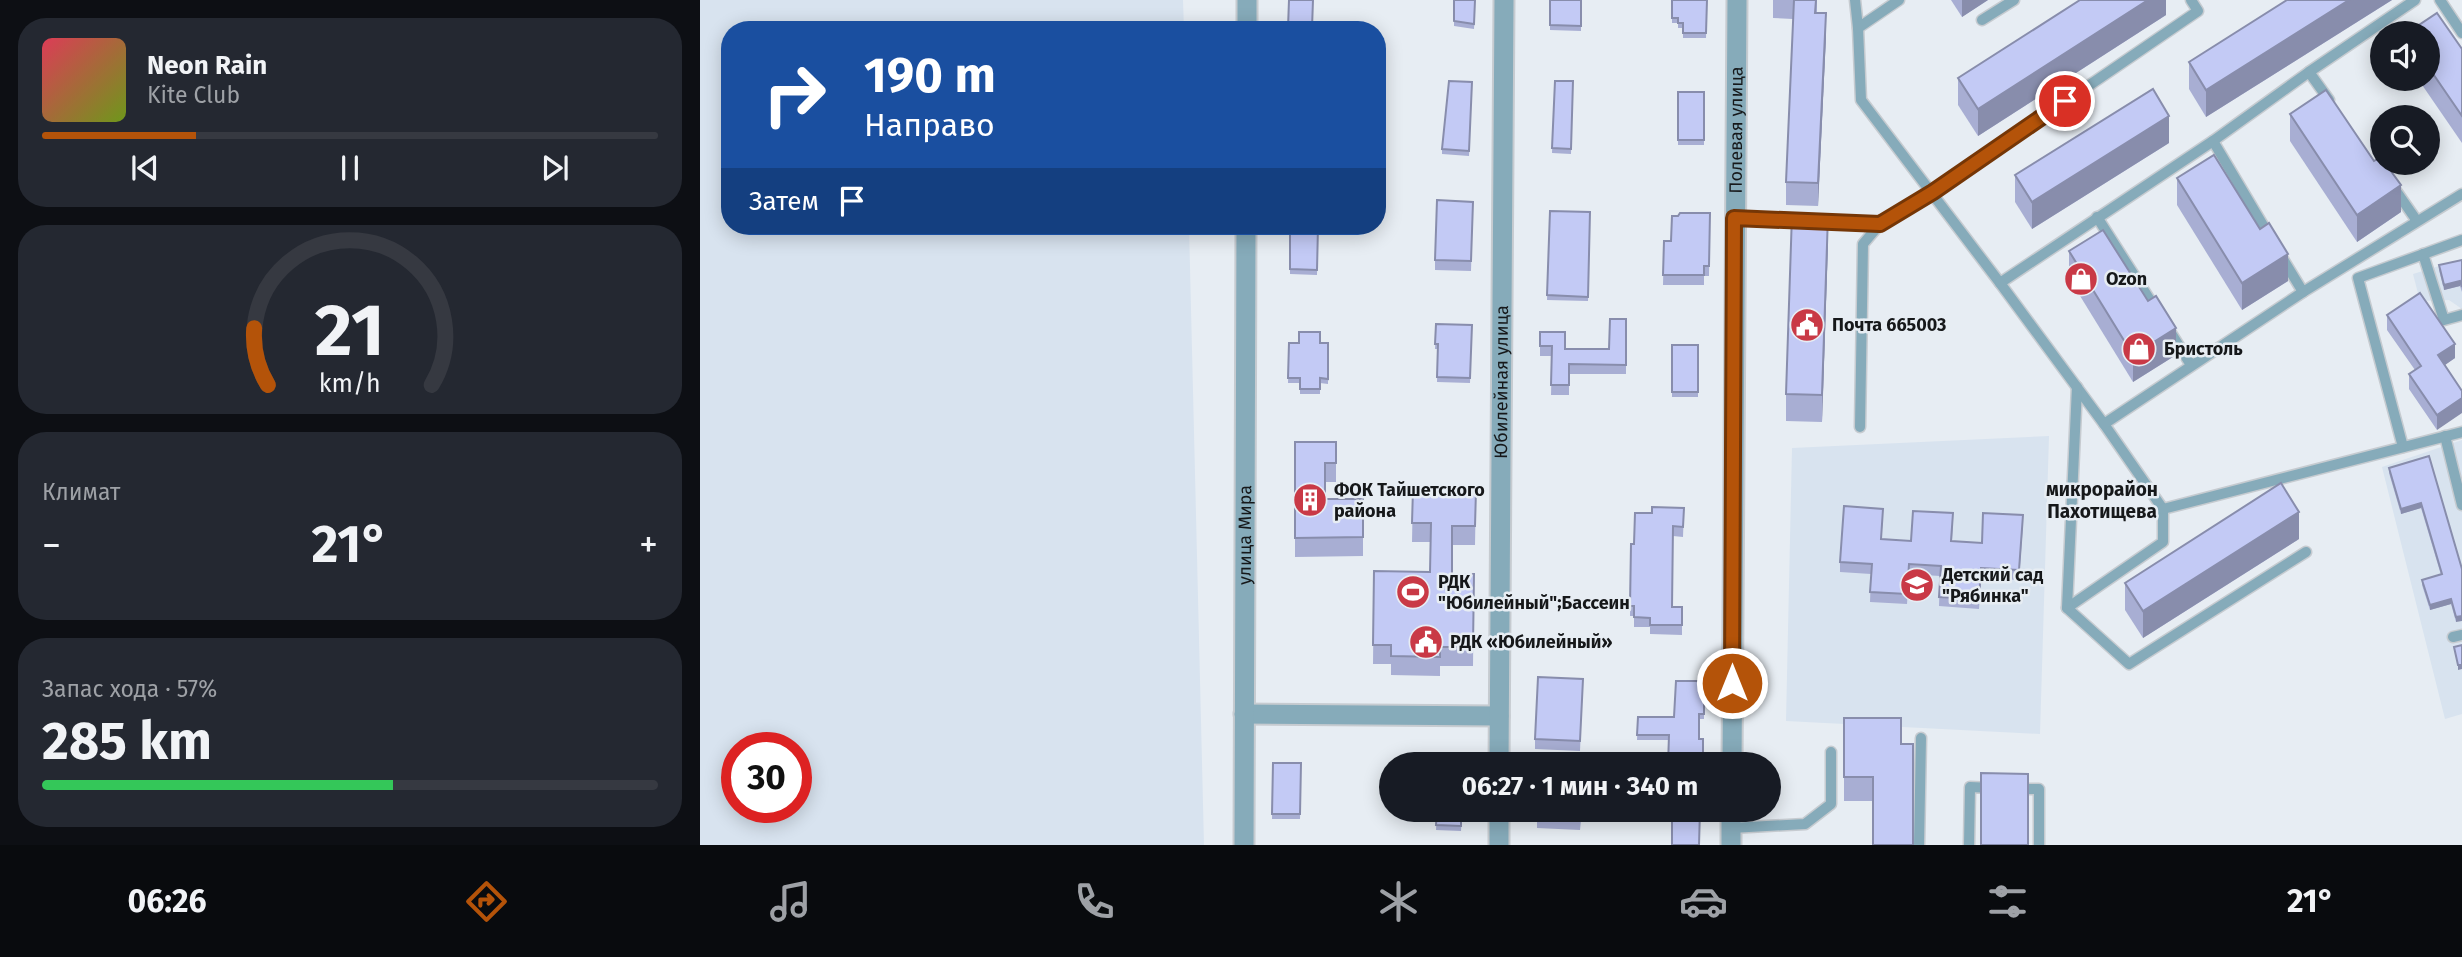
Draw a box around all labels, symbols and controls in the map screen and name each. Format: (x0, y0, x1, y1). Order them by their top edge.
map controls (2370, 21, 2440, 175)
button: sound (2370, 21, 2440, 91)
text: 190 m (864, 46, 996, 105)
icon: right (749, 49, 840, 140)
text: Neon Rain (147, 50, 267, 81)
street label: Полевая улица (1725, 66, 1748, 194)
pin (2035, 71, 2095, 131)
text: Kite Club (147, 81, 240, 109)
icon: arrive (2046, 82, 2084, 120)
button: search (2370, 105, 2440, 175)
text: Направо (864, 106, 995, 144)
icon: previous (126, 149, 164, 187)
icon: pause (331, 149, 369, 187)
icon: next (536, 149, 574, 187)
icon: arrive (833, 182, 871, 220)
text: Затем (749, 186, 819, 217)
shop icon: Ozon (2062, 260, 2100, 298)
place label: Ozon (2106, 268, 2147, 290)
text: 21 (315, 288, 385, 375)
street label: Юбилейная улица (1490, 305, 1513, 459)
public building icon: Почта 665003 (1788, 306, 1826, 344)
place label: Почта 665003 (1832, 314, 1946, 336)
shop icon: Бристоль (2120, 330, 2158, 368)
place label: Бристоль (2164, 338, 2243, 360)
text: km/h (319, 369, 381, 399)
text: Климат (42, 478, 120, 506)
district label: микрорайон Пахотищева (2046, 478, 2158, 523)
place label: ФОК Тайшетского района (1334, 479, 1485, 522)
building icon: ФОК Тайшетского района (1291, 481, 1329, 519)
street label: улица Мира (1234, 485, 1256, 585)
text: 21° (312, 513, 389, 576)
text: − (42, 522, 61, 568)
text: + (639, 522, 658, 568)
place label: Детский сад "Рябинка" (1941, 564, 2043, 607)
school or university icon: Детский сад "Рябинка" (1898, 566, 1936, 604)
place label: РДК "Юбилейный";Бассеин (1438, 571, 1630, 614)
sports icon: РДК "Юбилейный";Бассеин (1394, 573, 1432, 611)
public building icon: РДК «Юбилейный» (1407, 623, 1445, 661)
place label: РДК «Юбилейный» (1450, 631, 1613, 653)
position arrow (1695, 646, 1769, 720)
text: Запас хода · 57% (42, 675, 217, 703)
text: 285 km (42, 710, 212, 773)
speed limit sign: 30 (721, 732, 812, 823)
text: 06:27 · 1 мин · 340 m (1462, 771, 1698, 802)
icon: directions (462, 877, 511, 926)
icon: music (766, 877, 815, 926)
icon: phone (1070, 877, 1119, 926)
icon: climate (1374, 877, 1423, 926)
icon: car (1679, 877, 1728, 926)
icon: filters (1983, 877, 2032, 926)
text: 06:26 (128, 882, 207, 920)
text: 21° (2287, 882, 2334, 920)

